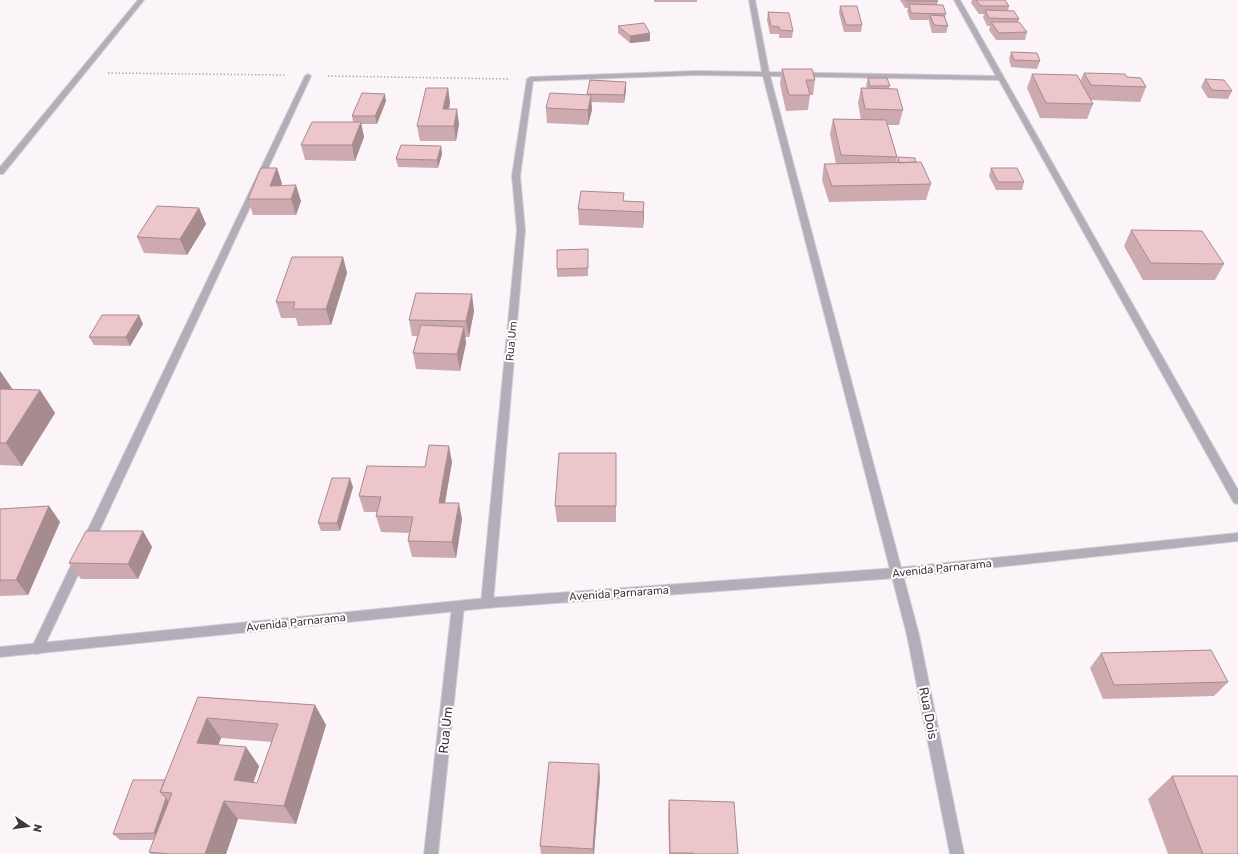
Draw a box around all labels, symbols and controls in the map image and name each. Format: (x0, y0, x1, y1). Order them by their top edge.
street label: Rua Um (503, 320, 520, 362)
street label: Avenida Parnarama (892, 557, 992, 580)
street label: Avenida Parnarama (569, 584, 669, 603)
street label: Avenida Parnarama (246, 611, 346, 634)
street label: Rua Dois (916, 686, 941, 741)
street label: Rua Um (436, 706, 455, 754)
north arrow (8, 806, 48, 846)
text: N (30, 823, 44, 834)

